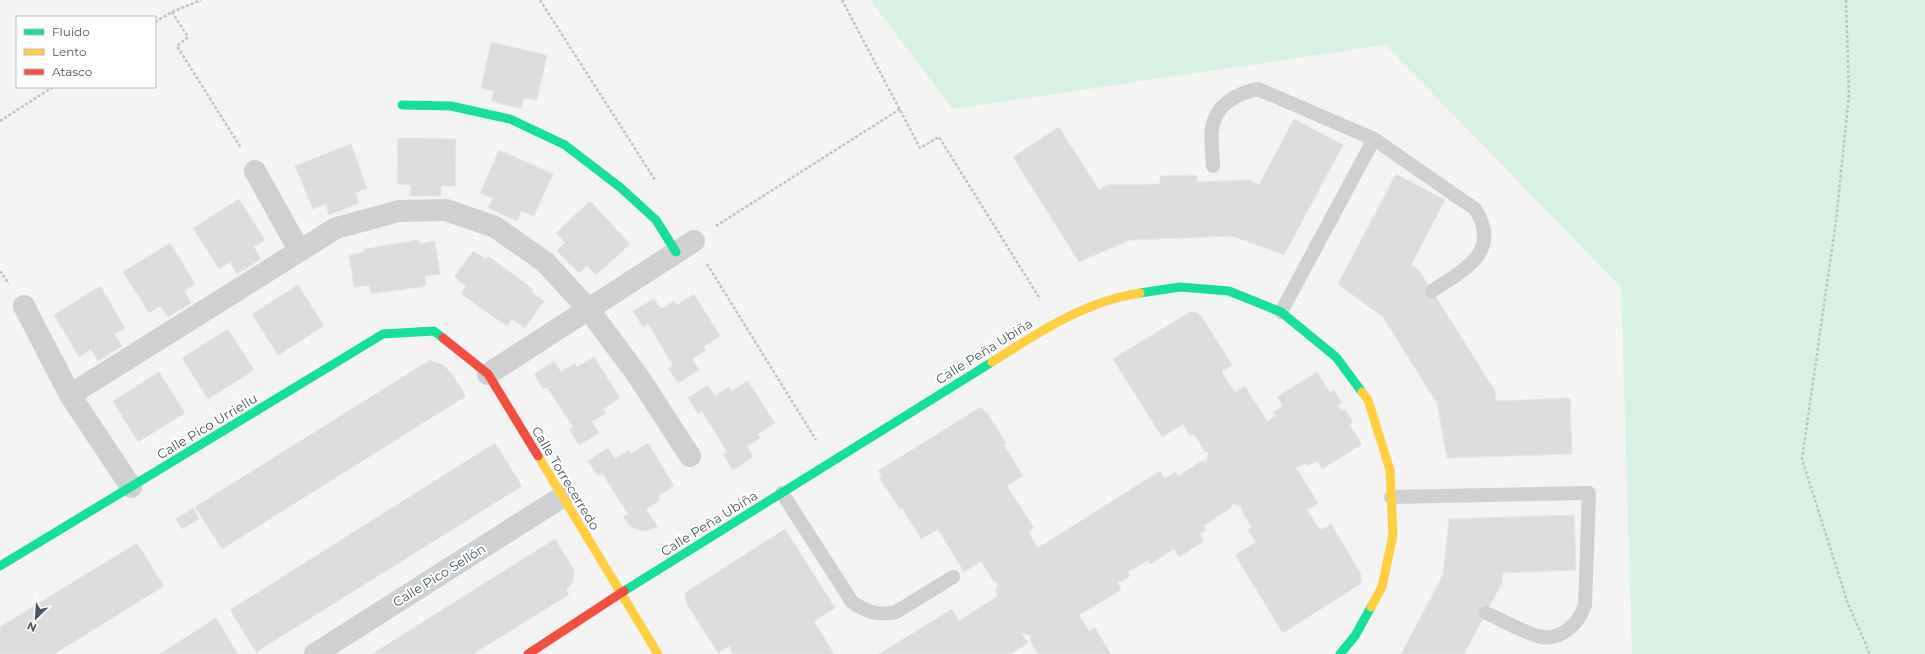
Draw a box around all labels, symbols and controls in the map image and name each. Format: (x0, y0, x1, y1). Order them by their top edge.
legend (16, 16, 156, 88)
text: Fluido (52, 24, 90, 39)
text: Lento (52, 44, 87, 59)
text: Atasco (52, 64, 92, 79)
street label: Calle Peña Ubiña (933, 315, 1035, 387)
street label: Calle Pico Urriellu (154, 390, 260, 462)
street label: Calle Torrecerredo (529, 423, 603, 533)
street label: Calle Peña Ubiña (658, 487, 760, 559)
street label: Calle Pico Sellón (390, 540, 488, 610)
north arrow (16, 598, 56, 638)
text: N (25, 619, 39, 635)

